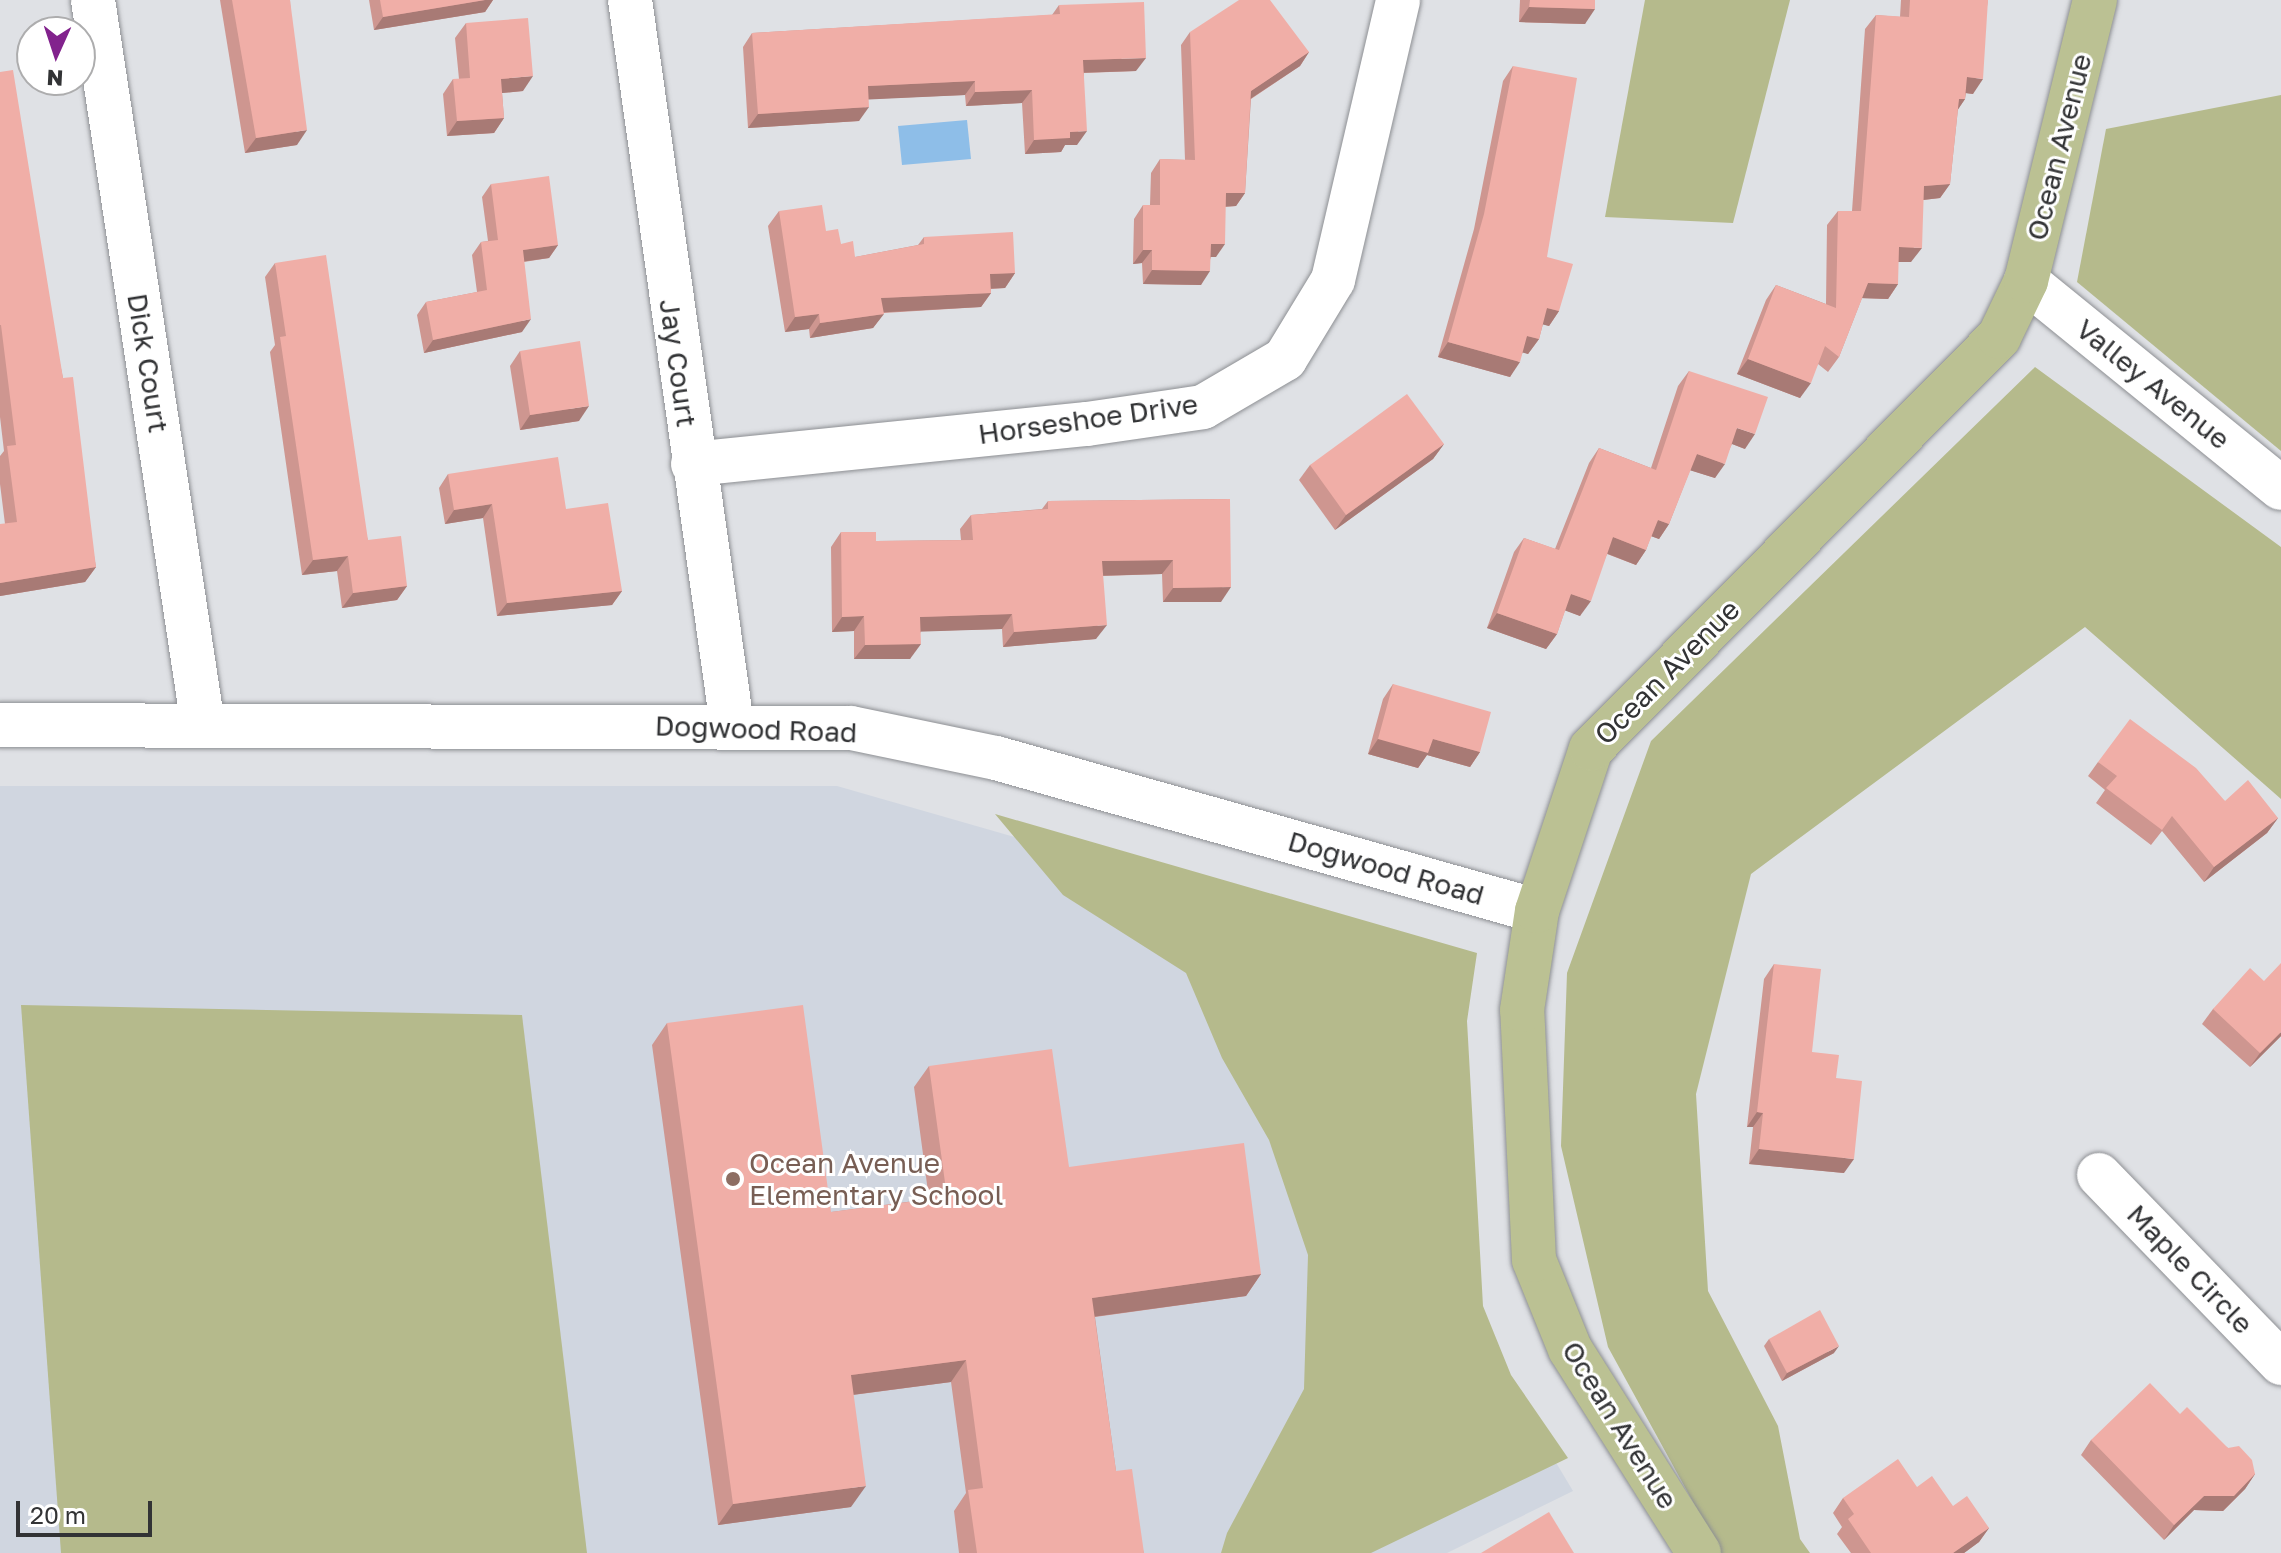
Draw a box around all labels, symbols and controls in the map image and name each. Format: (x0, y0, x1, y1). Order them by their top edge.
north arrow (16, 16, 96, 96)
street label: Ocean Avenue (2020, 50, 2098, 244)
text: N (46, 65, 64, 92)
street label: Dick Court (120, 291, 176, 435)
street label: Jay Court (652, 297, 704, 429)
street label: Valley Avenue (2069, 312, 2237, 456)
street label: Horseshoe Drive (976, 387, 1200, 451)
street label: Ocean Avenue (1588, 593, 1746, 751)
street label: Dogwood Road (654, 709, 858, 749)
street label: Dogwood Road (1284, 824, 1488, 912)
place label: Ocean Avenue Elementary School (749, 1146, 1003, 1212)
marker: Ocean Avenue Elementary School (724, 1170, 742, 1188)
street label: Maple Circle (2120, 1197, 2260, 1341)
street label: Ocean Avenue (1555, 1335, 1685, 1515)
scale bar (20, 1485, 156, 1535)
text: 20 m (30, 1500, 86, 1529)

